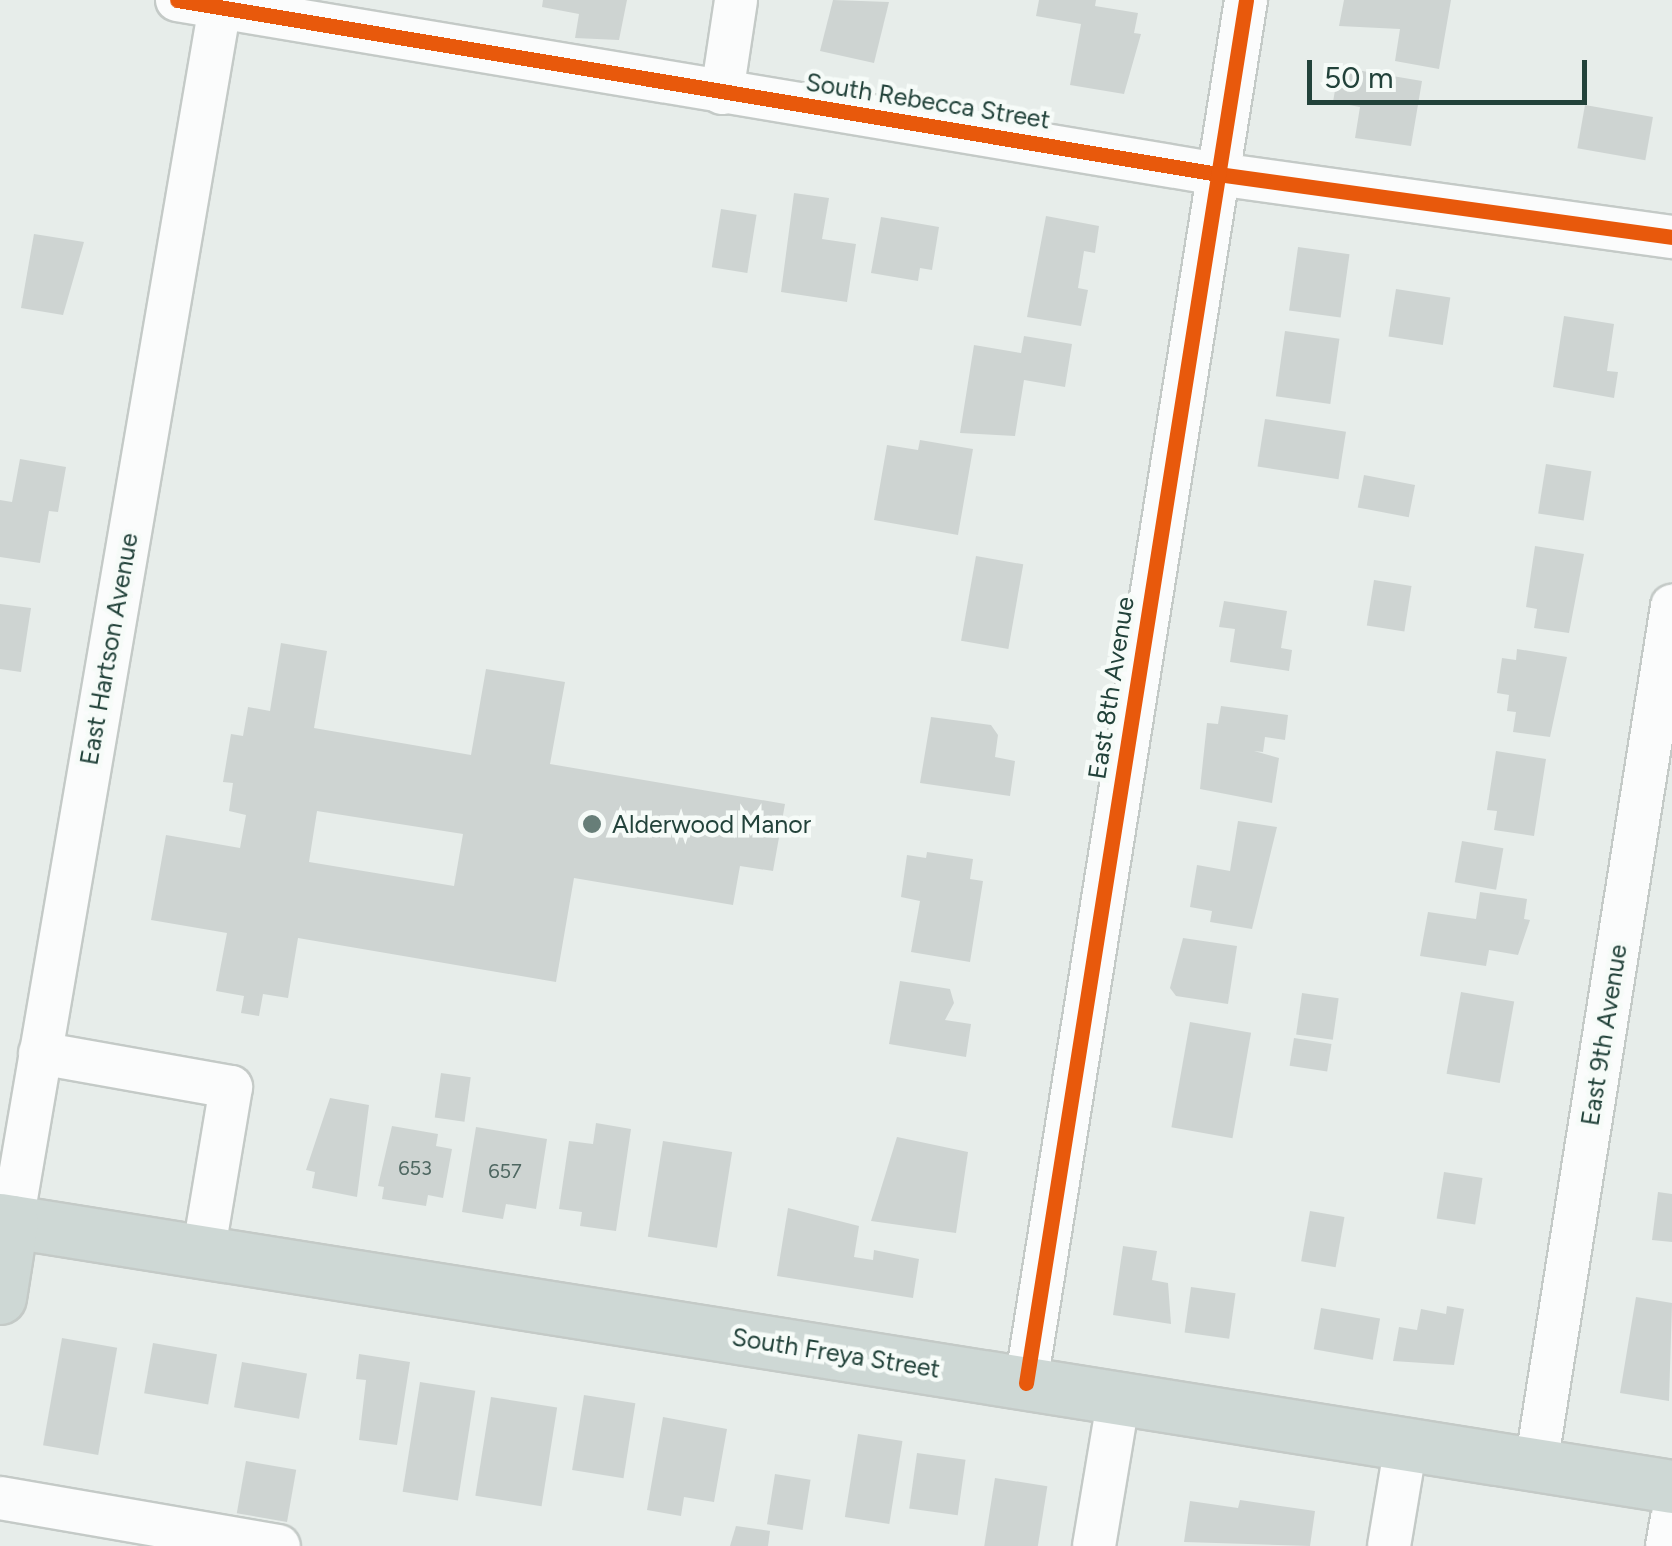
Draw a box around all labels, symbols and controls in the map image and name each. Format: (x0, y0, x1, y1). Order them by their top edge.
scale bar (1312, 40, 1592, 102)
text: 50 m (1324, 59, 1393, 96)
street label: South Rebecca Street (804, 67, 1052, 135)
street label: East Hartson Avenue (74, 531, 144, 767)
street label: East 8th Avenue (1082, 595, 1140, 781)
place label: Alderwood Manor (612, 809, 811, 839)
marker: Alderwood Manor (581, 813, 603, 835)
street label: East 9th Avenue (1575, 942, 1633, 1128)
house number: 653 (398, 1156, 432, 1180)
house number: 657 (488, 1159, 522, 1183)
street label: South Freya Street (730, 1322, 942, 1384)

